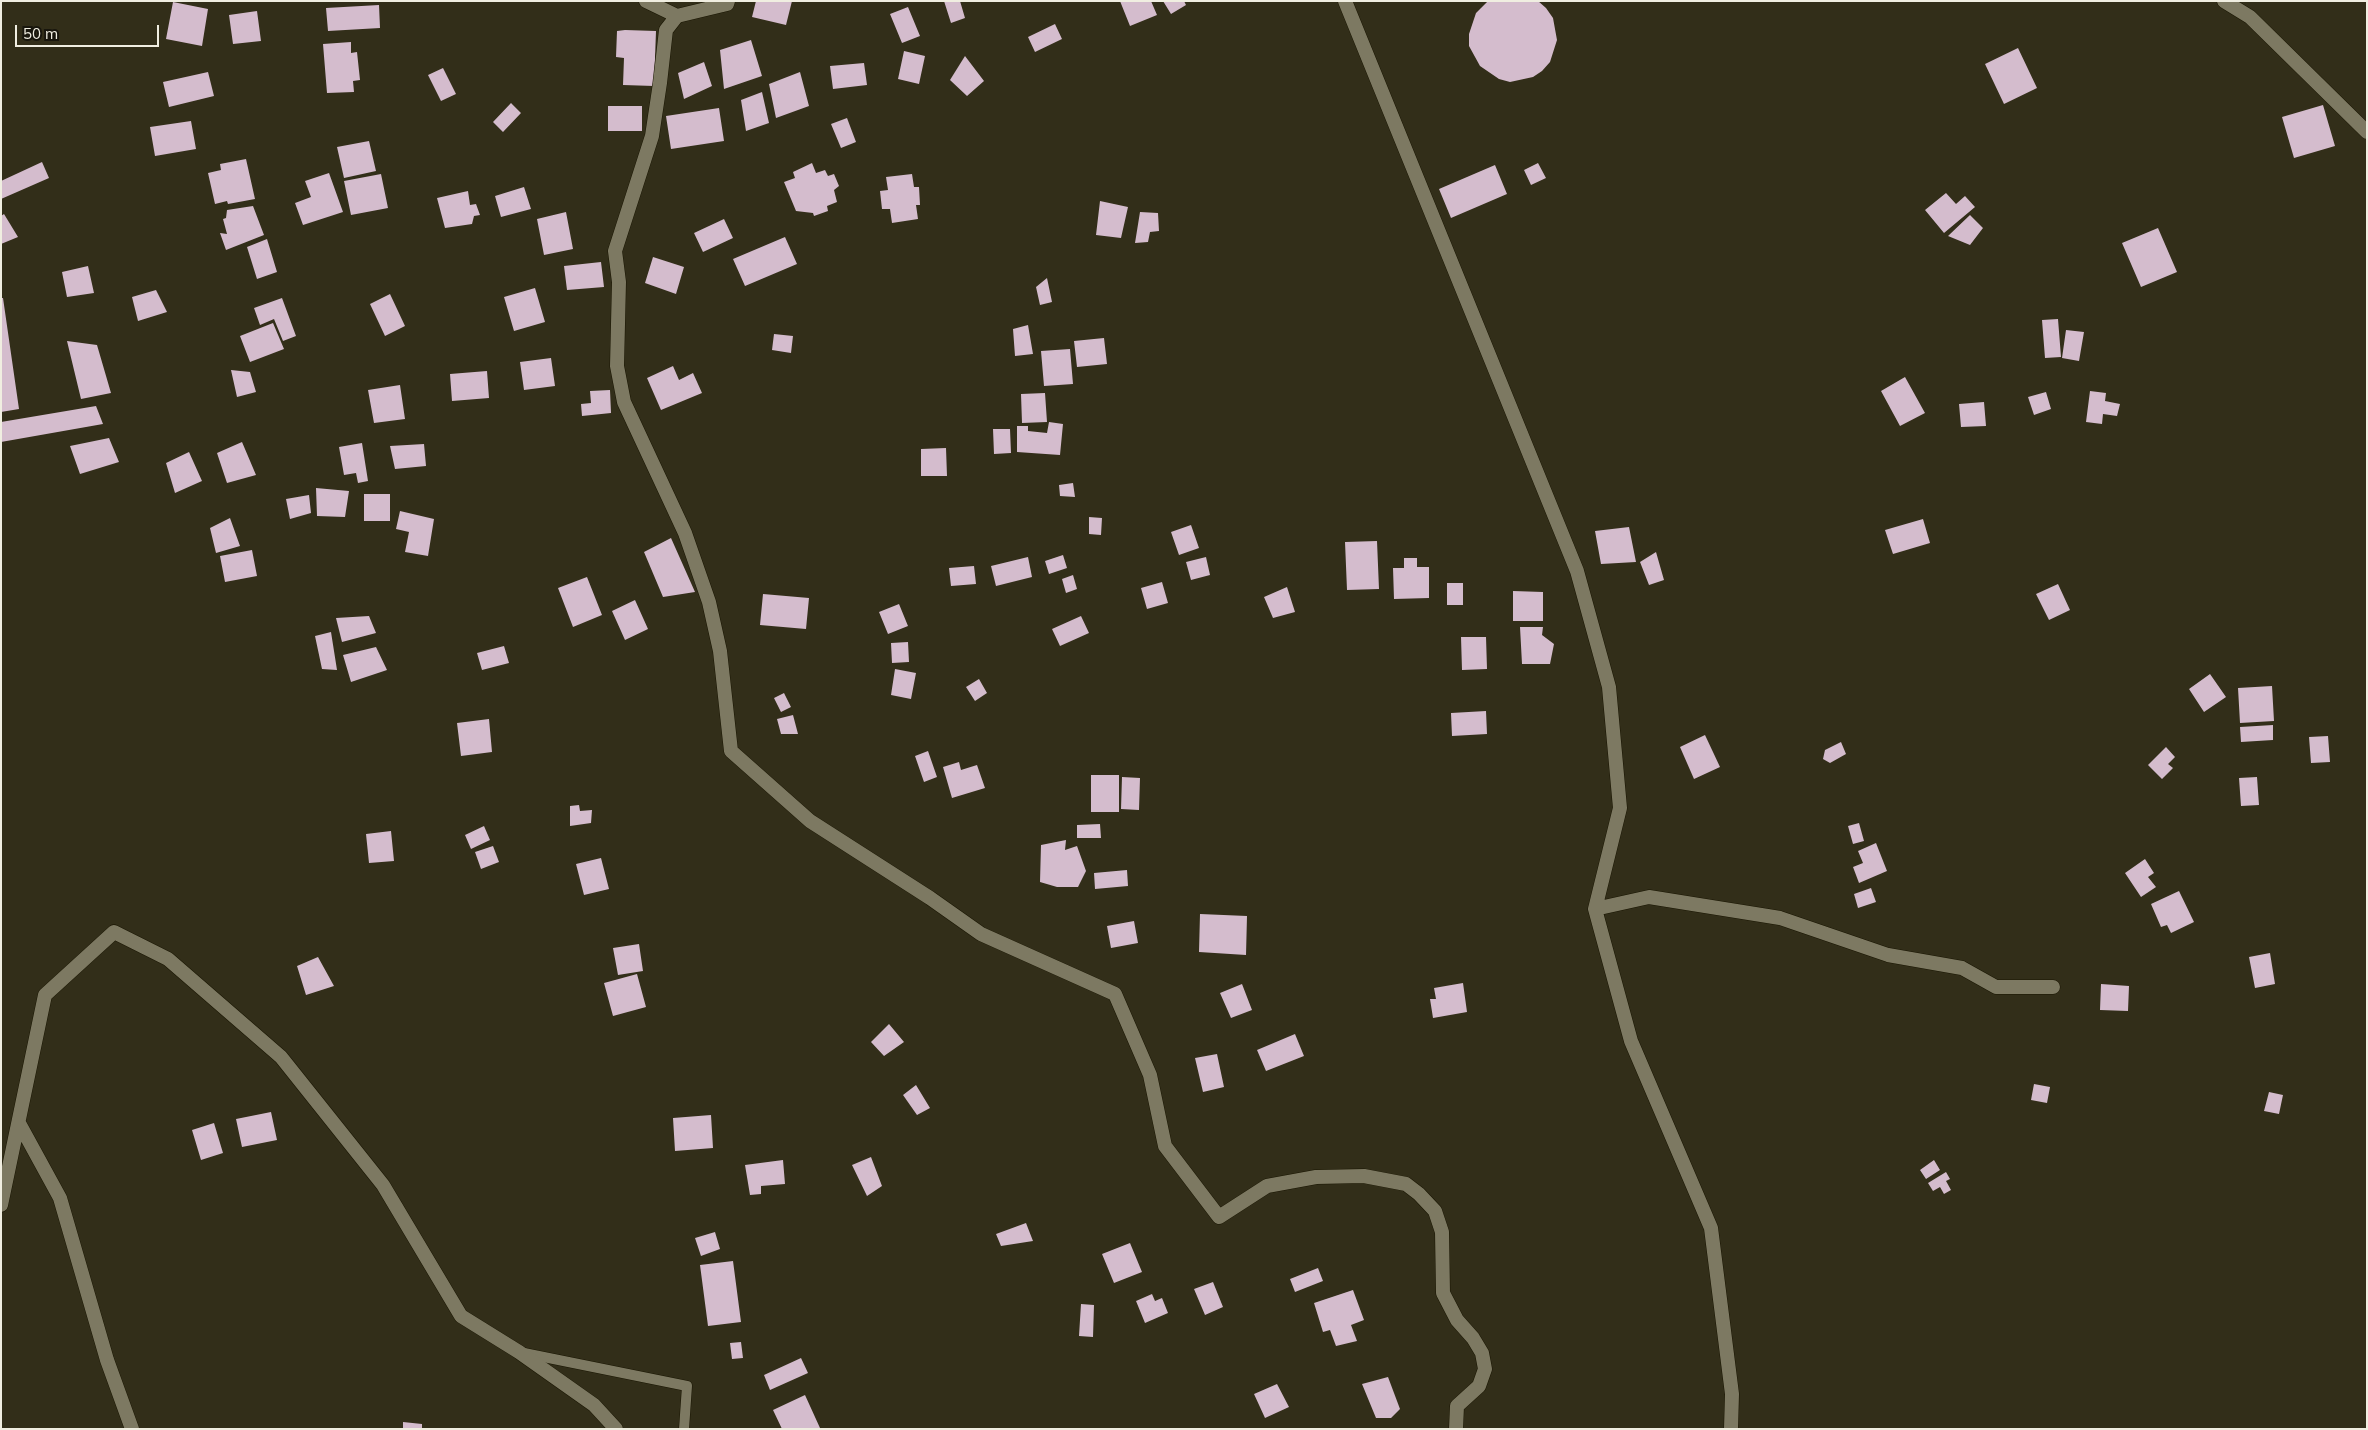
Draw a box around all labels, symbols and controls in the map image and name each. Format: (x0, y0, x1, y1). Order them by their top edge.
scale bar (18, 15, 161, 47)
text: 50 m (23, 24, 58, 43)

